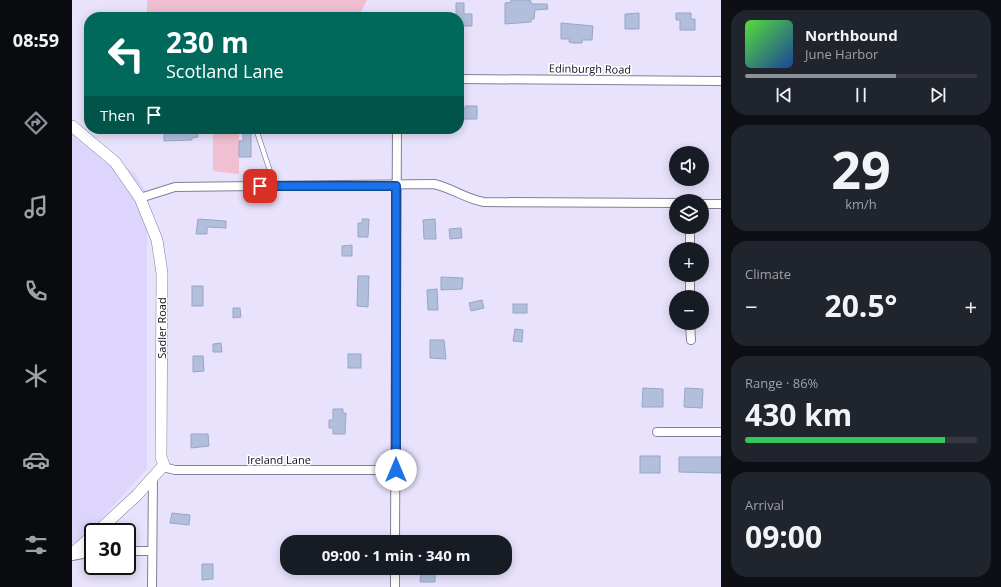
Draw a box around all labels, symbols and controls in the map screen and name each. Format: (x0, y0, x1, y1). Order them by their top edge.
text: 230 m (166, 23, 249, 61)
text: Northbound (805, 25, 898, 45)
text: 08:59 (13, 28, 59, 52)
icon: left (100, 28, 152, 80)
text: June Harbor (805, 45, 878, 63)
text: Scotland Lane (166, 59, 284, 83)
street label: Edinburgh Road (549, 60, 631, 77)
icon: previous (773, 84, 795, 106)
icon: pause (850, 84, 872, 106)
icon: next (927, 84, 949, 106)
icon: arrive (143, 104, 165, 126)
text: Then (100, 105, 135, 125)
icon: directions (22, 109, 50, 137)
text: 29 (831, 133, 891, 204)
map controls (669, 146, 709, 330)
button: sound (669, 146, 709, 186)
pin (243, 169, 277, 203)
icon: arrive (249, 175, 271, 197)
icon: music (22, 193, 50, 221)
button: layers (669, 194, 709, 234)
text: km/h (845, 195, 877, 213)
button: + (669, 242, 709, 282)
text: Climate (745, 265, 791, 283)
icon: phone (22, 277, 50, 305)
text: 20.5° (825, 285, 897, 326)
button: − (669, 290, 709, 330)
text: − (745, 291, 758, 321)
text: + (964, 291, 977, 321)
street label: Sadler Road (154, 297, 169, 359)
icon: climate (22, 362, 50, 390)
text: Range · 86% (745, 374, 818, 392)
text: 430 km (745, 394, 852, 435)
icon: car (22, 446, 50, 474)
position arrow (375, 449, 417, 491)
street label: Ireland Lane (247, 452, 311, 467)
text: Arrival (745, 496, 784, 514)
text: 09:00 (745, 516, 822, 557)
speed limit sign: 30 (84, 523, 136, 575)
icon: filters (22, 531, 50, 559)
text: 09:00 · 1 min · 340 m (322, 545, 470, 565)

